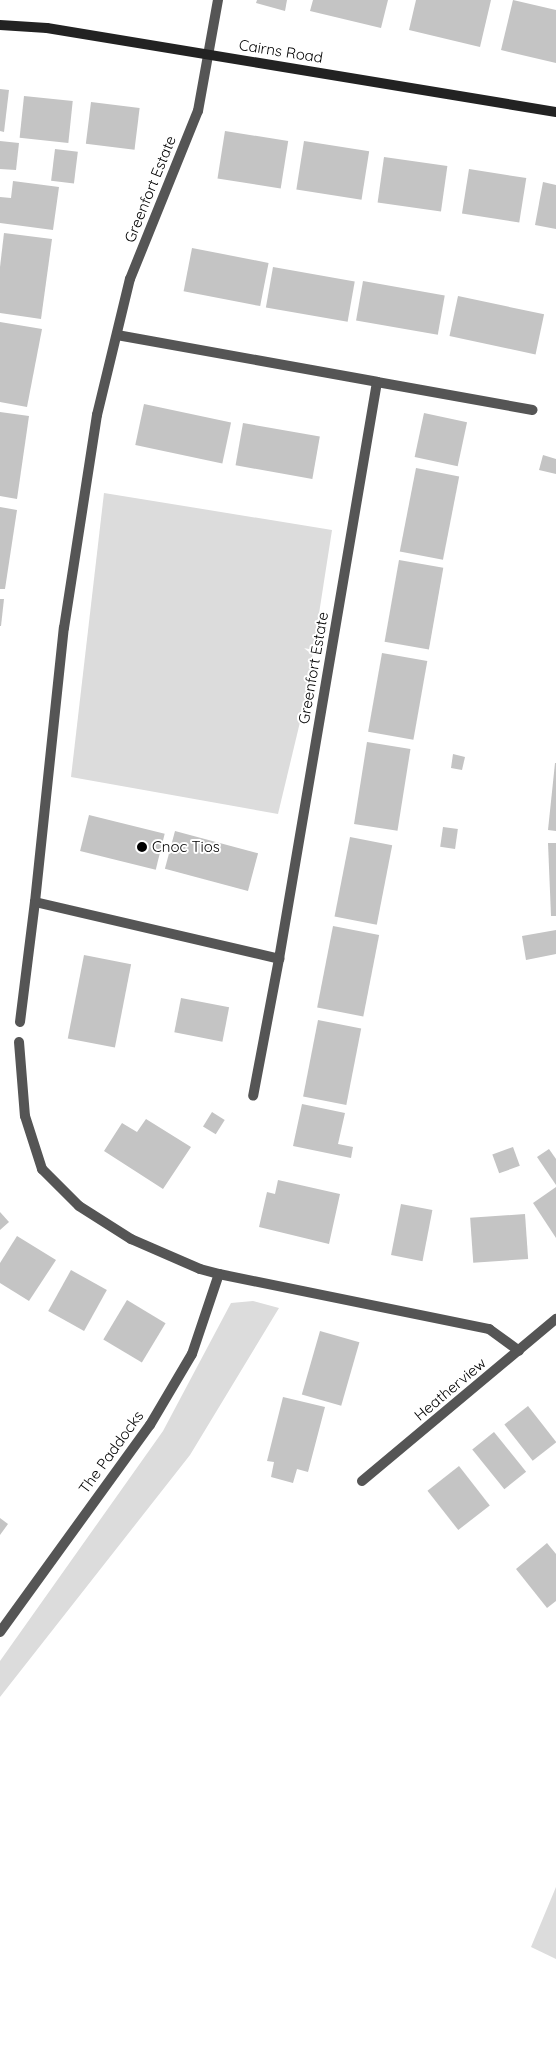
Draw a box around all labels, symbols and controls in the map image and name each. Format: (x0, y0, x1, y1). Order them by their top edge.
street label: Cairns Road (238, 35, 324, 67)
street label: Greenfort Estate (120, 133, 180, 245)
street label: Greenfort Estate (294, 611, 332, 725)
place label: Cnoc Tios (152, 838, 220, 856)
marker: Cnoc Tios (136, 841, 148, 853)
street label: Heatherview (411, 1354, 489, 1424)
street label: The Paddocks (75, 1407, 147, 1497)

